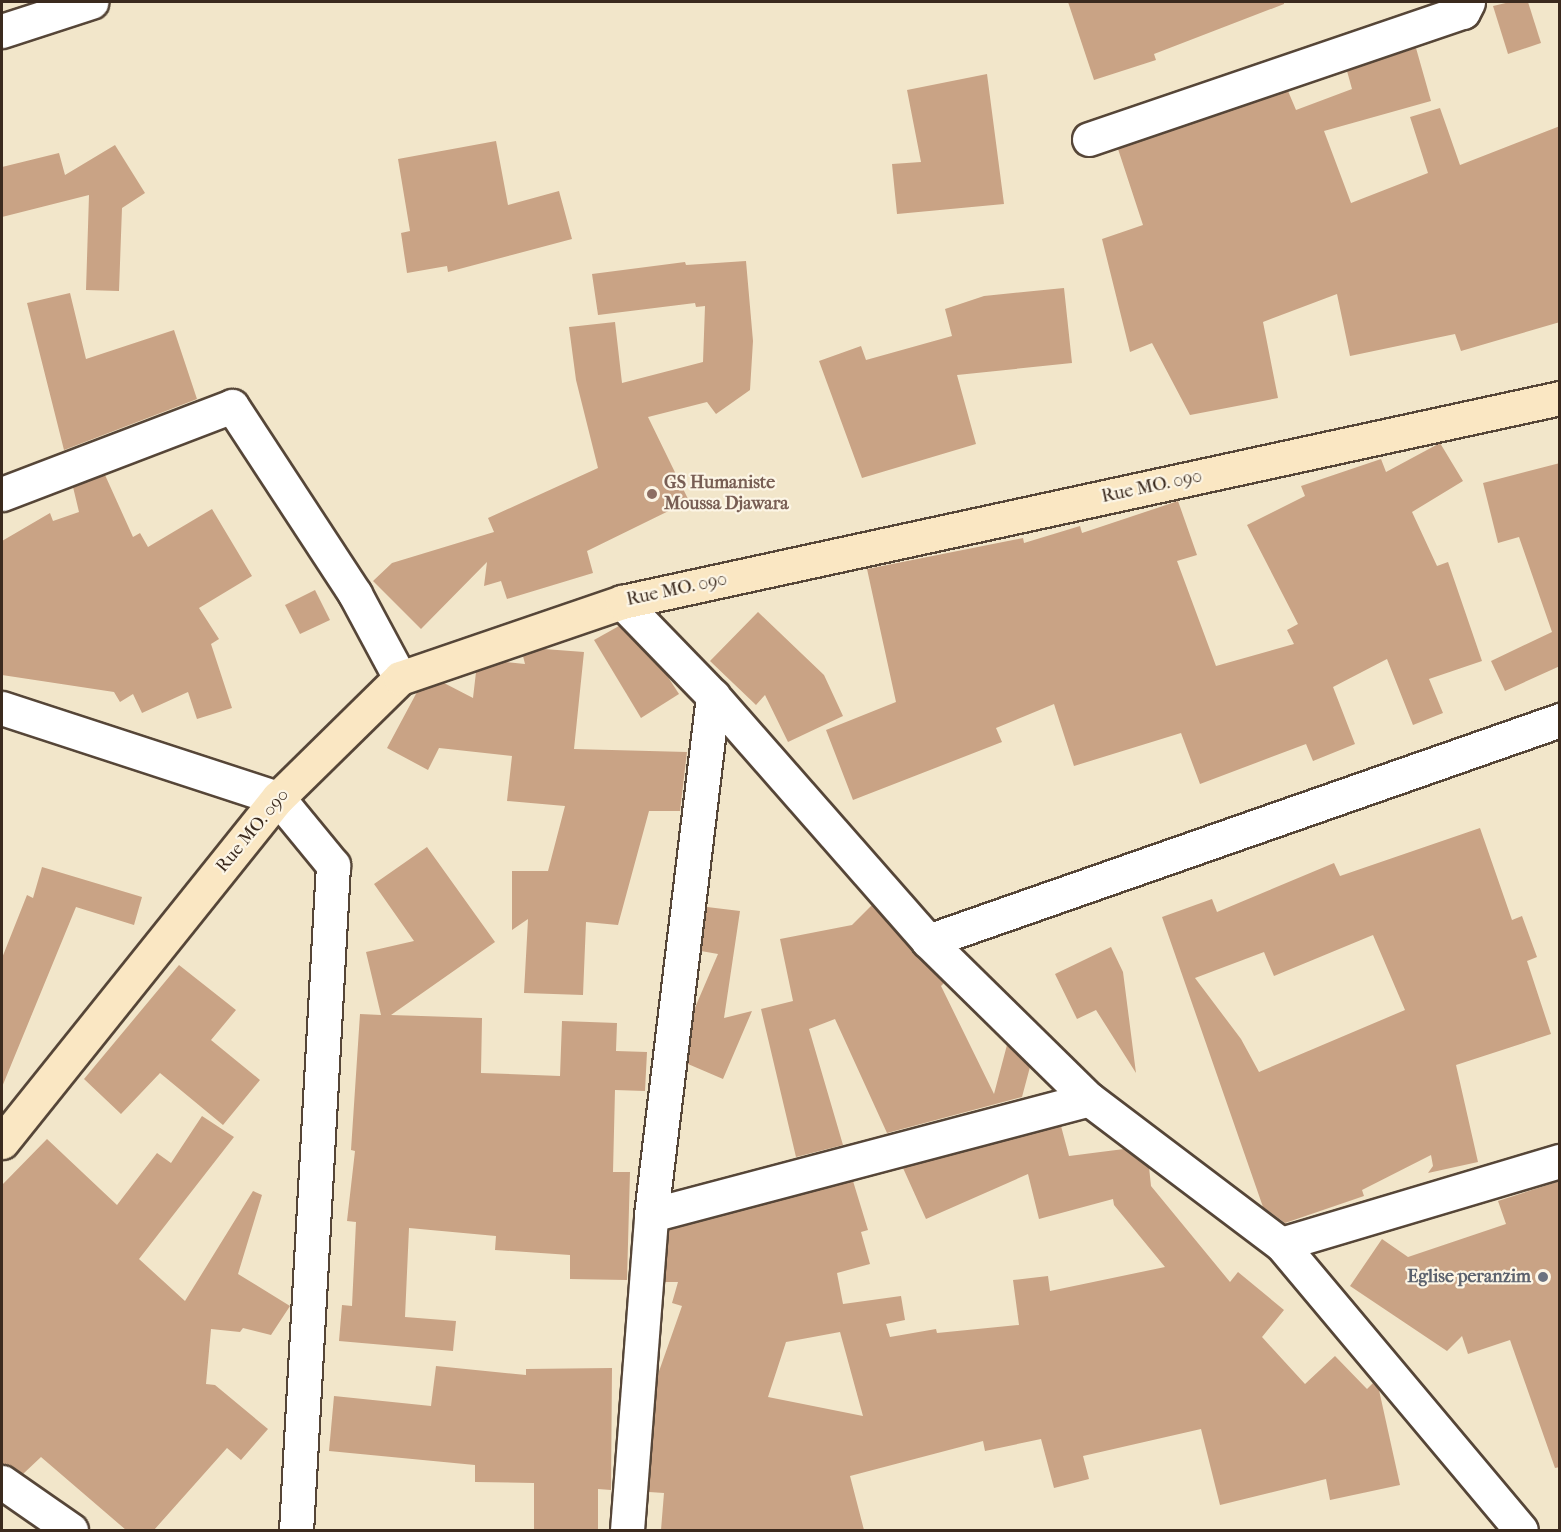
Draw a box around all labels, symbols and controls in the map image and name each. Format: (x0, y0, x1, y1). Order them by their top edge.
street label: Rue MO. 090 (1100, 466, 1204, 508)
place label: GS Humaniste Moussa Djawara (664, 473, 789, 516)
marker: GS Humaniste Moussa Djawara (645, 487, 659, 501)
street label: Rue MO. 090 (625, 569, 729, 611)
street label: Rue MO. 090 (212, 785, 294, 877)
place label: Eglise peranzim (1407, 1266, 1531, 1288)
marker: Eglise peranzim (1536, 1270, 1550, 1284)

